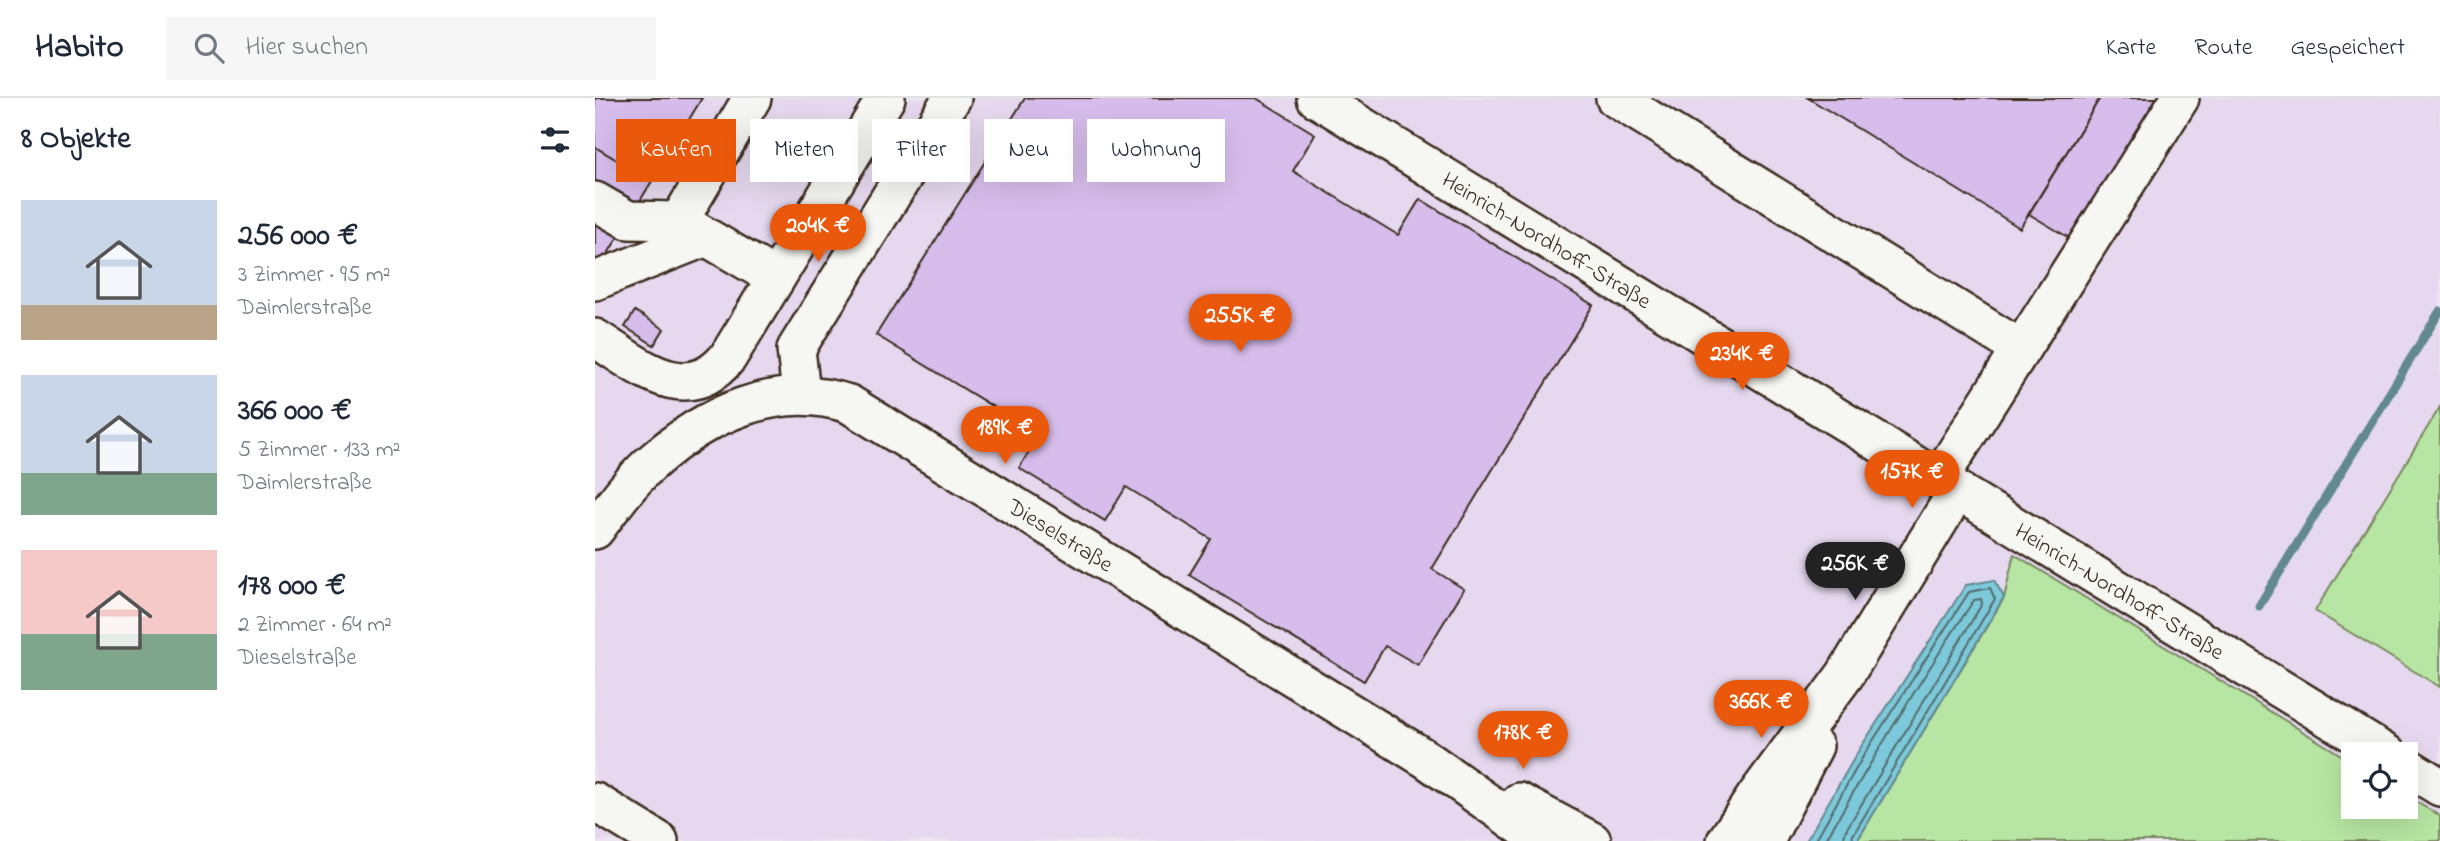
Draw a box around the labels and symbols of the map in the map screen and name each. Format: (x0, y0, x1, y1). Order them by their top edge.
street label: Heinrich-Nordhoff-Straße (1435, 165, 1657, 319)
pin: 204K € (761, 204, 875, 264)
pin: 255K € (1183, 294, 1297, 354)
pin: 234K € (1685, 332, 1799, 392)
pin: 189K € (948, 406, 1062, 466)
pin: 157K € (1855, 450, 1969, 510)
street label: Dieselstraße (1000, 491, 1119, 582)
street label: Heinrich-Nordhoff-Straße (2008, 516, 2230, 670)
pin: 256K € (1798, 542, 1912, 602)
pin: 366K € (1704, 680, 1818, 740)
pin: 178K € (1466, 712, 1580, 771)

